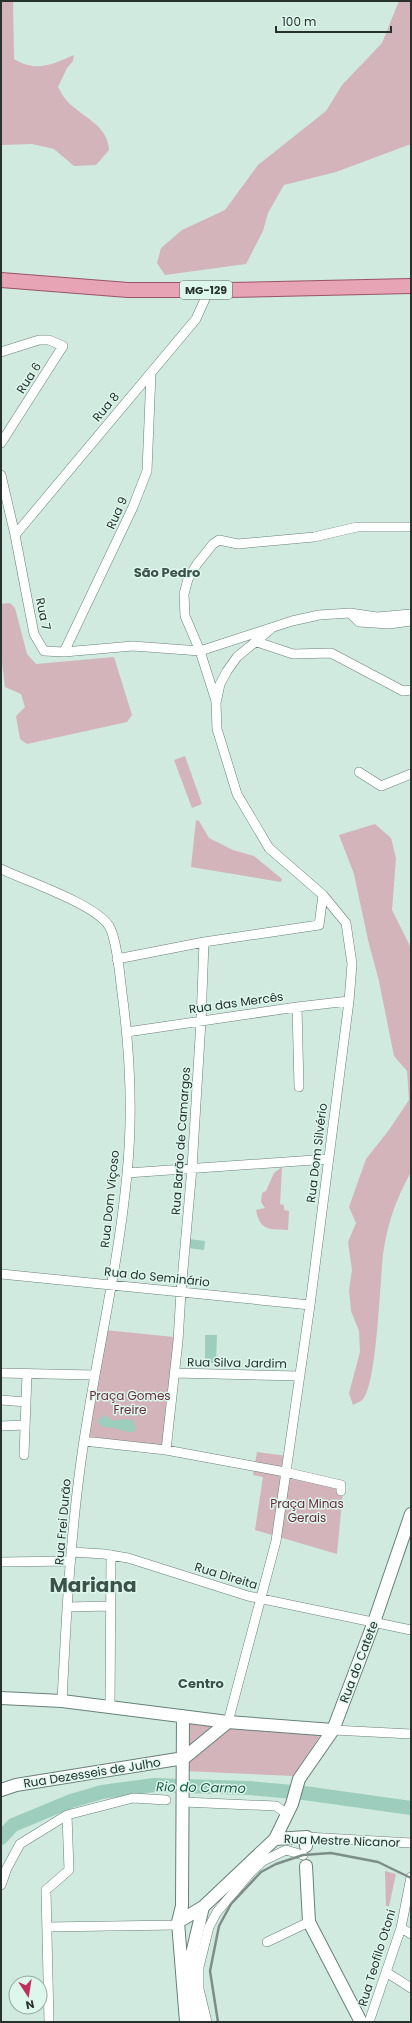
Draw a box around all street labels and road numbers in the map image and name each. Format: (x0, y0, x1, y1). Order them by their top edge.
road number: MG-129 (180, 281, 232, 299)
street label: Rua 6 (12, 359, 45, 397)
street label: Rua 8 (88, 388, 123, 425)
street label: Rua 9 (102, 494, 131, 532)
street label: Rua 7 (32, 596, 55, 632)
street label: Rua das Mercês (188, 987, 284, 1018)
street label: Rua Barão de Camargos (167, 1066, 194, 1216)
street label: Rua Dom Silvério (302, 1102, 331, 1204)
street label: Rua Dom Viçoso (96, 1149, 123, 1249)
street label: Rua do Seminário (103, 1263, 211, 1291)
street label: Rua Silva Jardim (187, 1353, 287, 1372)
street label: Rua Frei Durão (50, 1478, 75, 1566)
street label: Rua Direita (193, 1558, 260, 1593)
street label: Rua do Catete (335, 1618, 382, 1705)
street label: Rua Dezesseis de Julho (22, 1753, 162, 1792)
street label: Rua Mestre Nicanor (284, 1830, 401, 1851)
street label: Rua Teofilo Otoni (354, 1907, 399, 2009)

